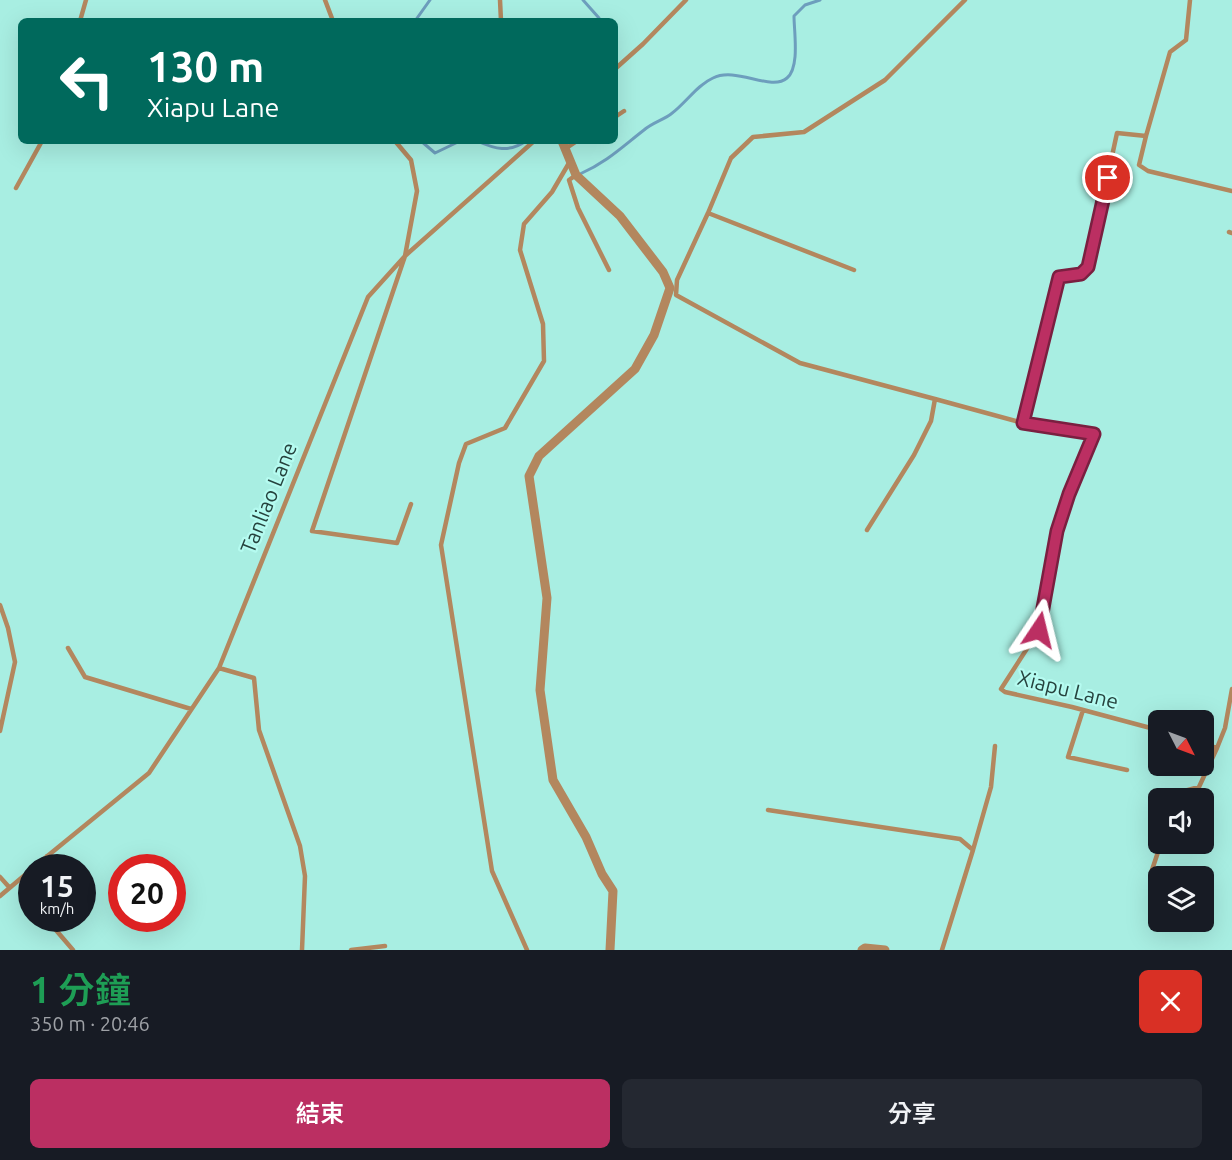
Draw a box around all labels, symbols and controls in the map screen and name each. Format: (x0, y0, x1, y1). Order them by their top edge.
icon: left (48, 42, 126, 120)
text: 130 m (147, 43, 264, 90)
text: Xiapu Lane (147, 92, 279, 122)
pin (1082, 152, 1133, 203)
icon: arrive (1091, 161, 1124, 194)
street label: Tanliao Lane (235, 439, 301, 556)
position arrow (1007, 598, 1071, 662)
street label: Xiapu Lane (1015, 665, 1121, 713)
north arrow (1148, 710, 1214, 776)
map controls (1148, 710, 1214, 932)
button: sound (1148, 788, 1214, 854)
speed limit sign: 20 (108, 854, 186, 932)
button: layers (1148, 866, 1214, 932)
text: 15 (40, 869, 74, 903)
text: km/h (40, 900, 74, 917)
text: 1 分鐘 (30, 969, 131, 1010)
button: close (1139, 970, 1202, 1033)
text: 350 m · 20:46 (30, 1012, 150, 1035)
button: 結束 (30, 1079, 610, 1148)
button: 分享 (622, 1079, 1202, 1148)

